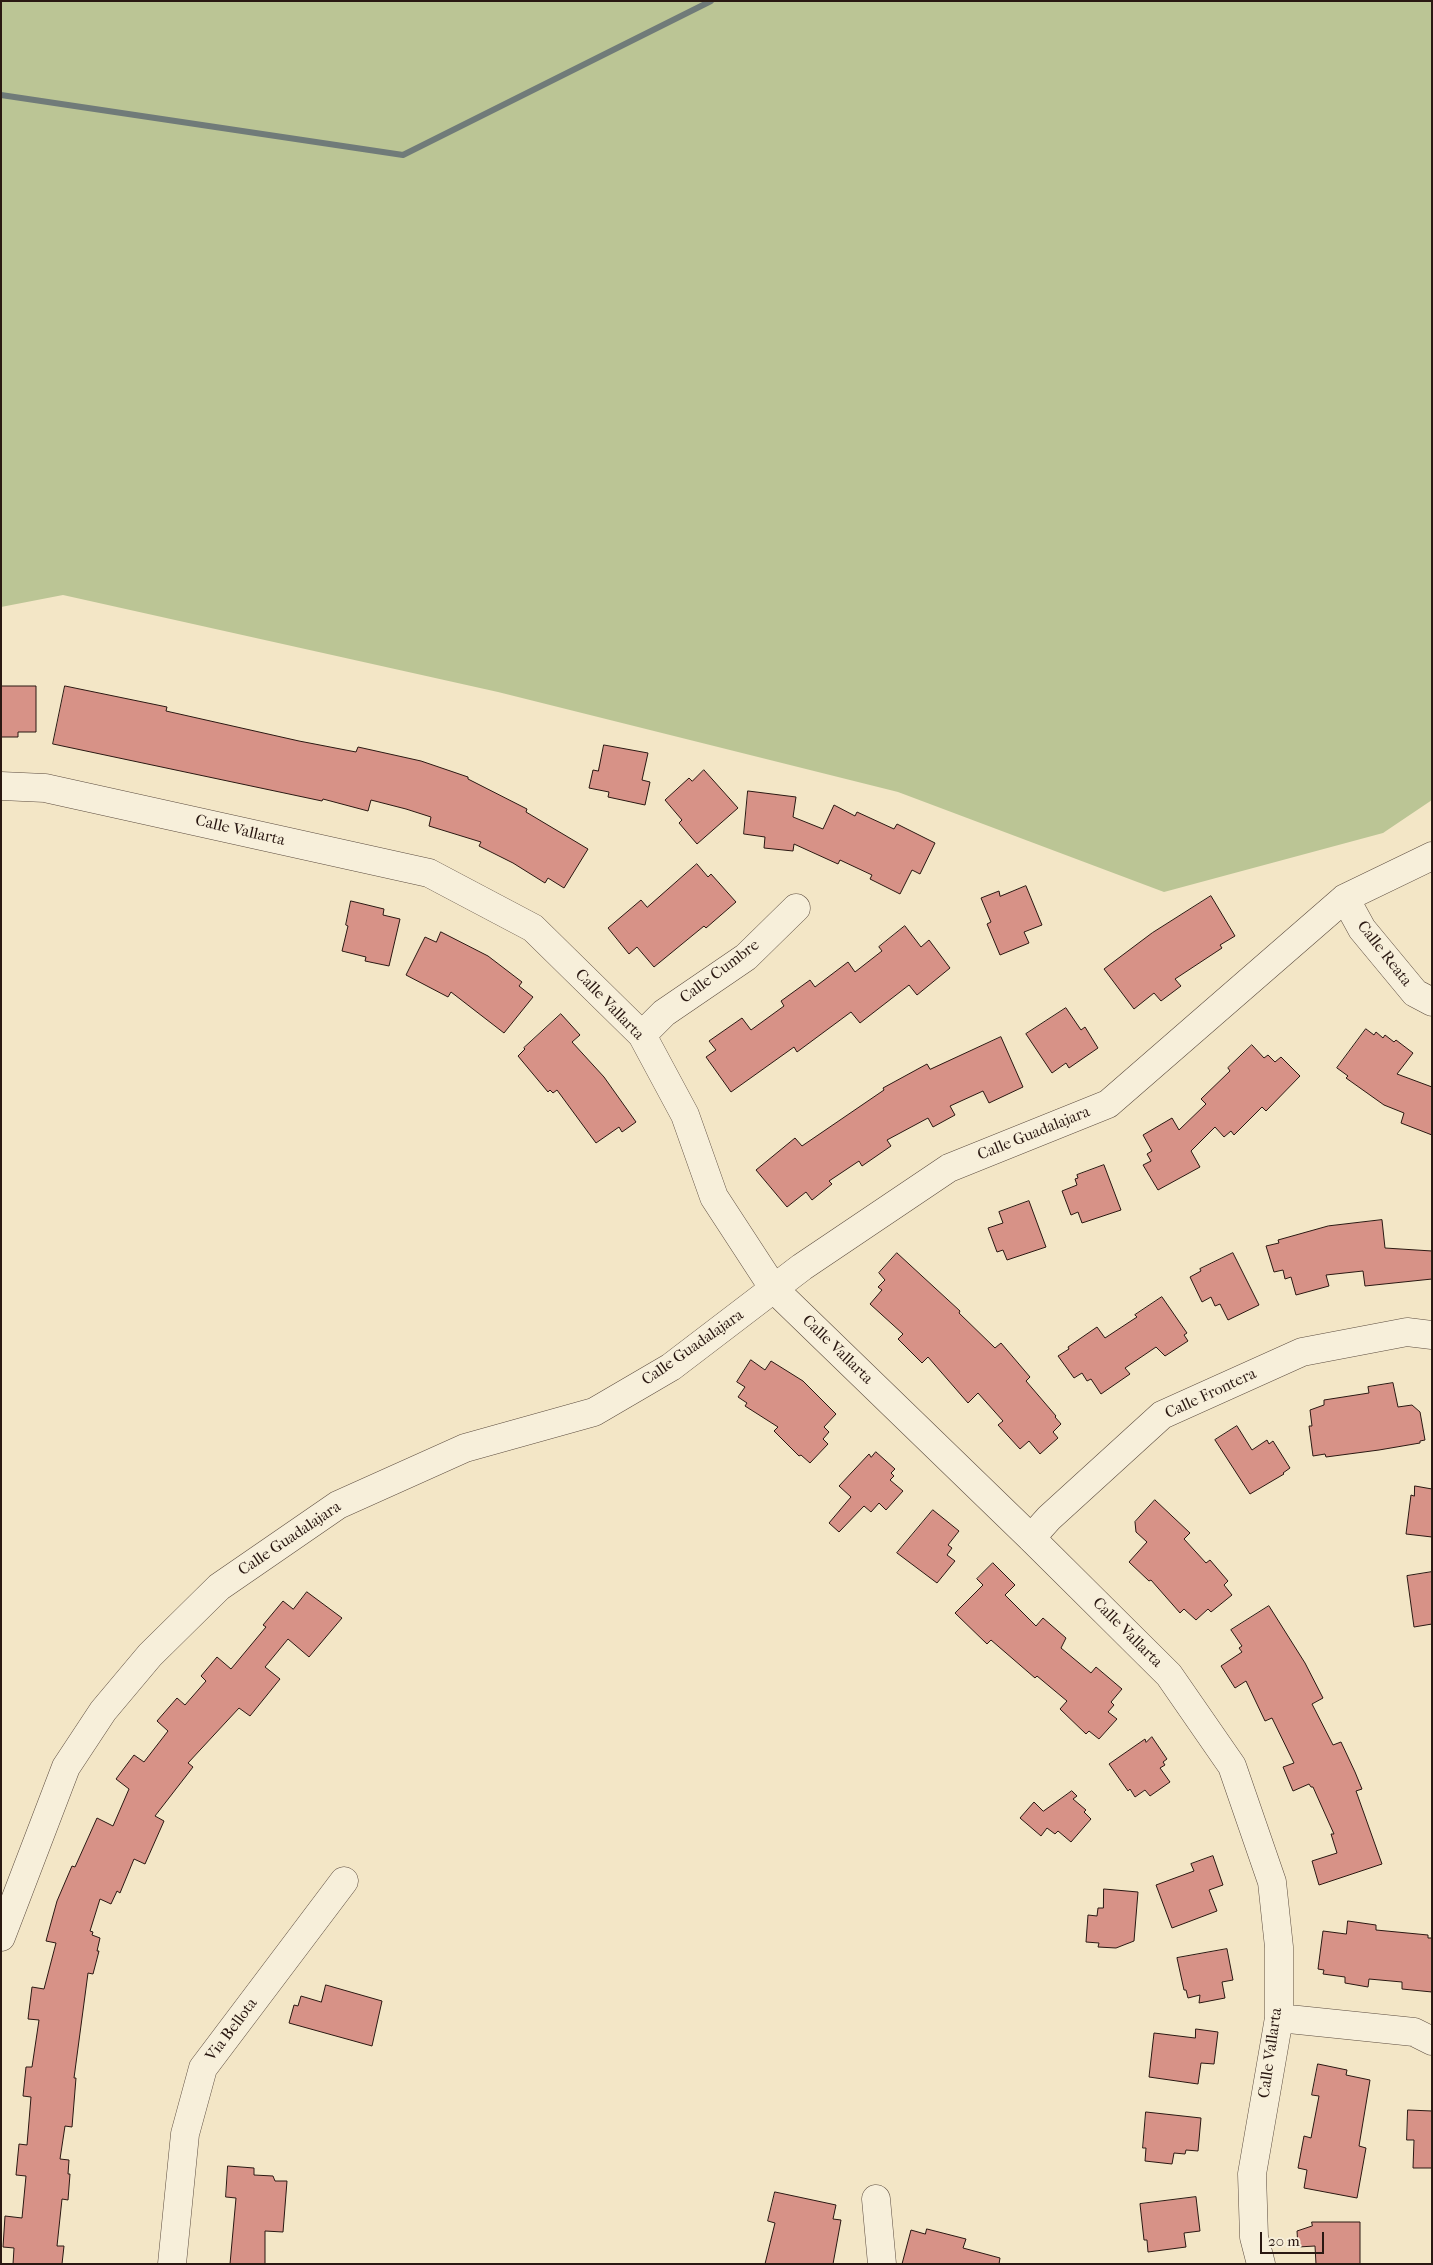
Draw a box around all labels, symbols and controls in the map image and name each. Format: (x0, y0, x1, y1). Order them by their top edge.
street label: Calle Vallarta (193, 811, 287, 851)
street label: Calle Reata (1352, 917, 1416, 991)
street label: Calle Cumbre (677, 936, 763, 1008)
street label: Calle Vallarta (570, 965, 648, 1045)
street label: Calle Guadalajara (975, 1103, 1093, 1165)
street label: Calle Guadalajara (638, 1306, 748, 1390)
street label: Calle Vallarta (797, 1311, 877, 1389)
street label: Calle Frontera (1162, 1364, 1260, 1424)
street label: Calle Guadalajara (235, 1498, 345, 1580)
street label: Calle Vallarta (1088, 1594, 1166, 1672)
street label: Via Bellota (202, 1995, 262, 2065)
street label: Calle Vallarta (1255, 2006, 1287, 2100)
scale bar (1263, 2222, 1327, 2254)
text: 20 m (1268, 2232, 1300, 2250)

